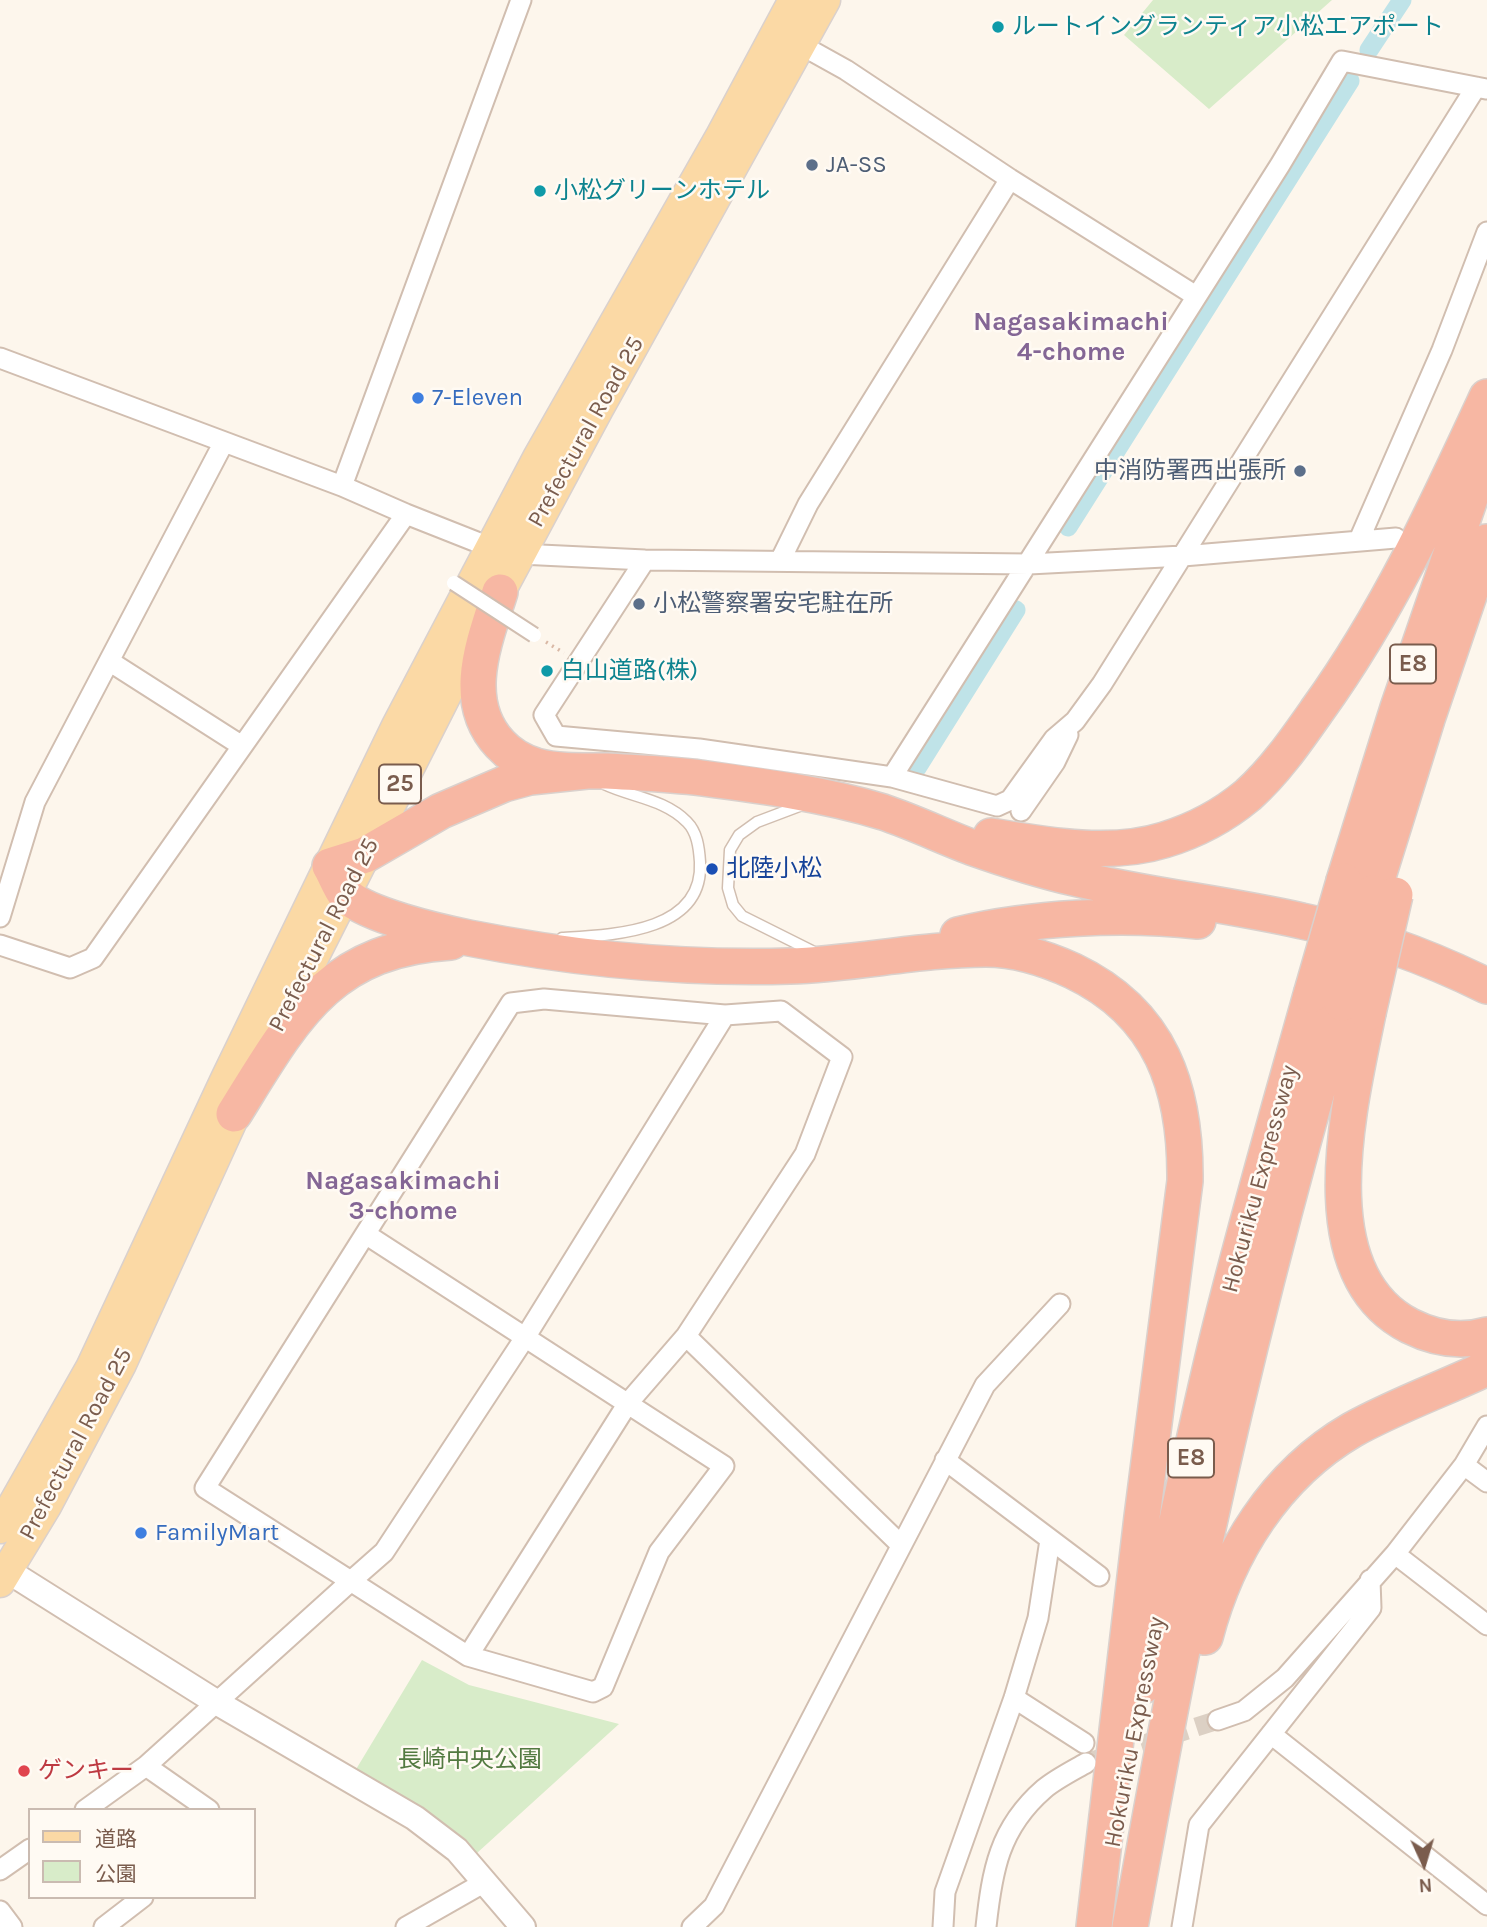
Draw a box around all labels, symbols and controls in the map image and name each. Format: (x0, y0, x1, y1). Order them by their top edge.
place label: ルートイングランティア小松エアポート (1012, 13, 1444, 41)
marker: ルートイングランティア小松エアポート (990, 19, 1006, 35)
place label: JA-SS (826, 151, 887, 179)
marker: JA-SS (804, 157, 820, 173)
place label: 小松グリーンホテル (554, 177, 770, 205)
marker: 小松グリーンホテル (532, 183, 548, 199)
district label: Nagasakimachi 4-chome (973, 307, 1169, 368)
street label: Prefectural Road 25 (522, 332, 650, 532)
place label: 7-Eleven (432, 384, 523, 412)
marker: 7-Eleven (410, 390, 426, 406)
place label: 中消防署西出張所 (1094, 457, 1286, 485)
marker: 中消防署西出張所 (1292, 463, 1308, 479)
place label: 小松警察署安宅駐在所 (653, 590, 893, 618)
marker: 小松警察署安宅駐在所 (631, 596, 647, 612)
road number: E8 (1390, 644, 1436, 684)
place label: 白山道路(株) (561, 657, 698, 685)
marker: 白山道路(株) (539, 663, 555, 679)
road number: 25 (379, 764, 421, 804)
street label: Prefectural Road 25 (263, 833, 385, 1037)
place label: 北陸小松 (726, 855, 822, 883)
marker: 北陸小松 (704, 861, 720, 877)
street label: Hokuriku Expressway (1216, 1062, 1304, 1296)
district label: Nagasakimachi 3-chome (305, 1166, 501, 1228)
street label: Prefectural Road 25 (13, 1343, 139, 1545)
road number: E8 (1168, 1438, 1214, 1478)
place label: FamilyMart (155, 1519, 279, 1547)
marker: FamilyMart (133, 1525, 149, 1541)
street label: Hokuriku Expressway (1098, 1614, 1172, 1850)
park label: 長崎中央公園 (398, 1746, 542, 1774)
place label: ゲンキー (38, 1757, 134, 1785)
marker: ゲンキー (16, 1763, 32, 1779)
legend (28, 1808, 256, 1899)
text: 道路 (95, 1827, 137, 1851)
north arrow (1389, 1829, 1459, 1899)
text: 公園 (95, 1862, 137, 1886)
text: N (1418, 1874, 1433, 1896)

